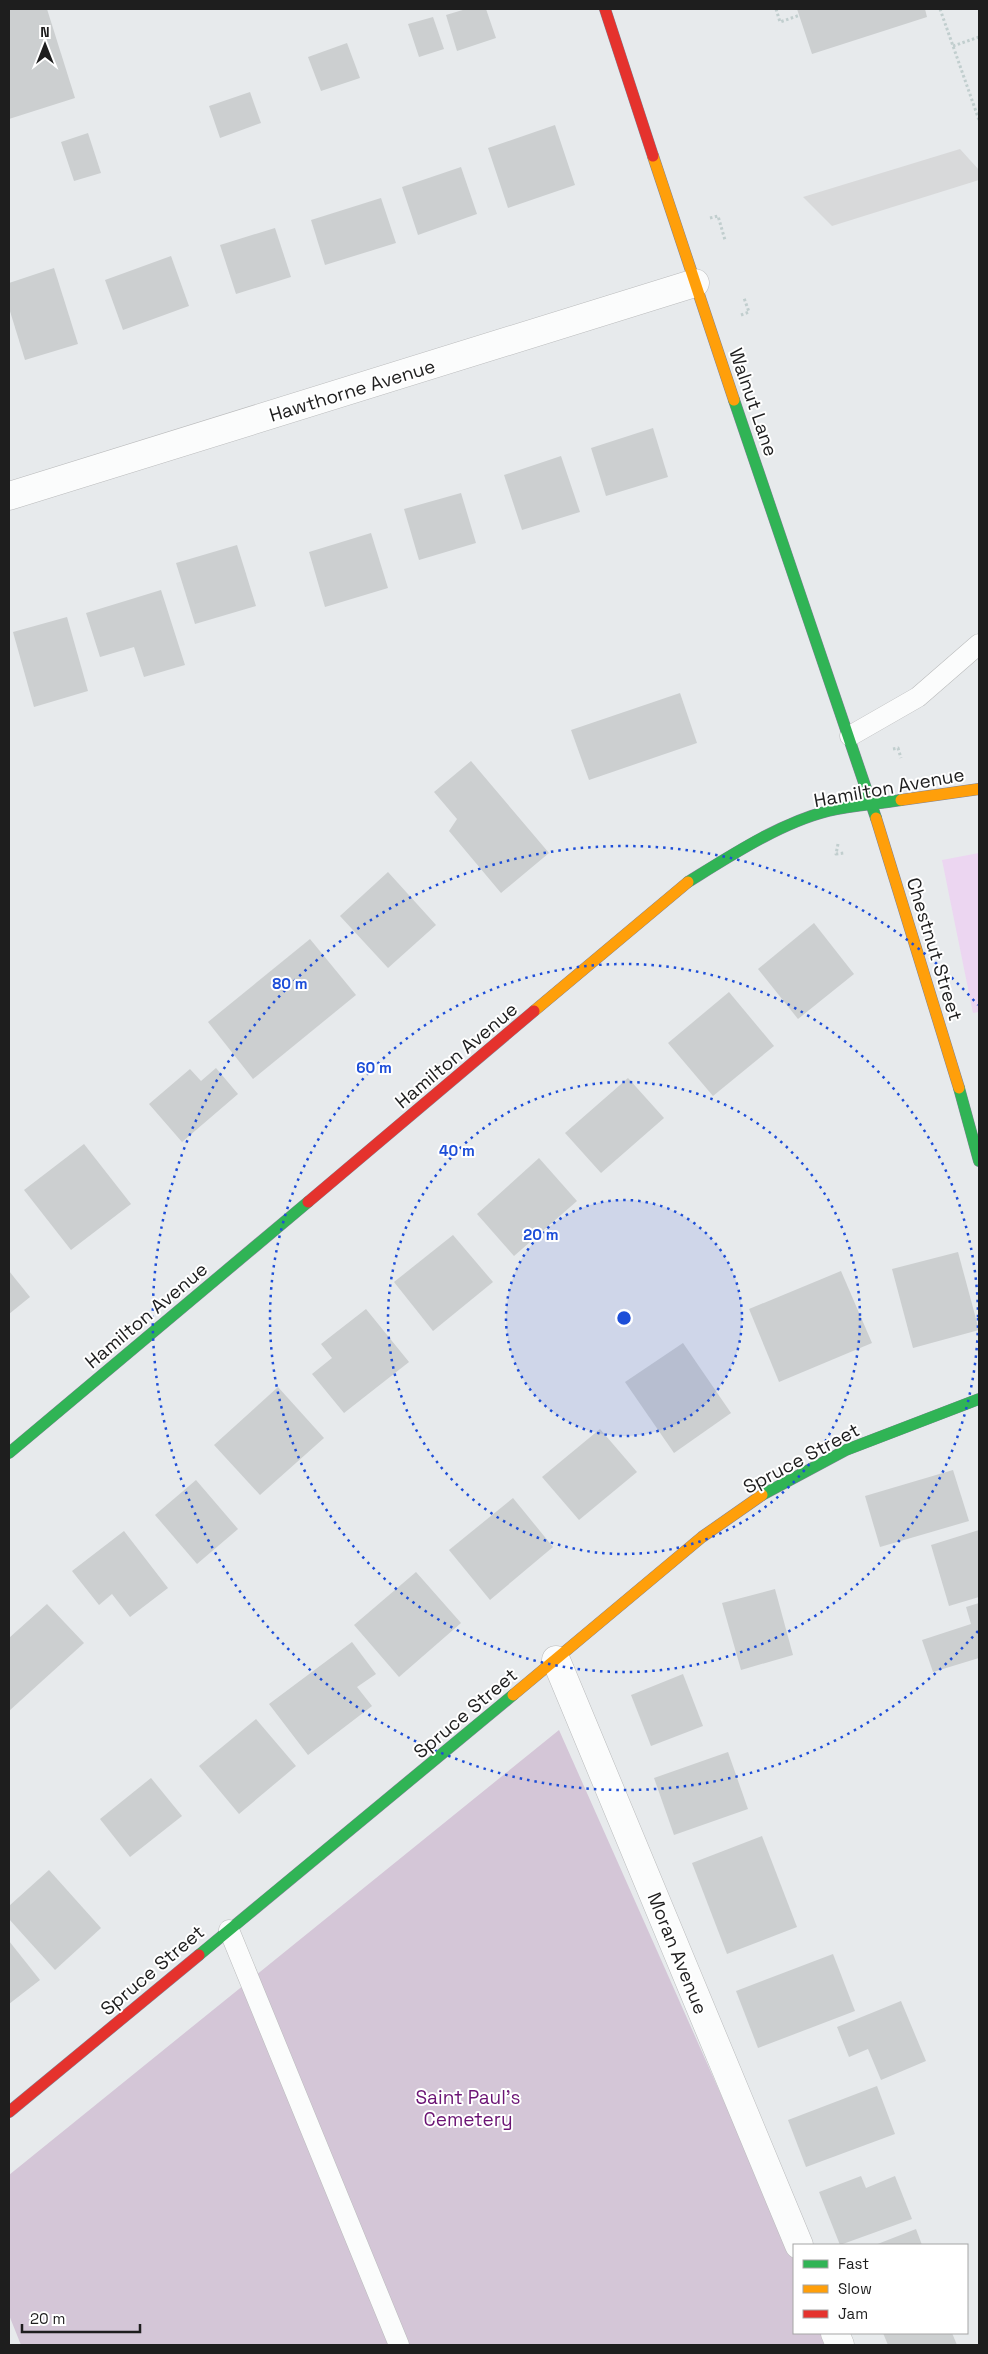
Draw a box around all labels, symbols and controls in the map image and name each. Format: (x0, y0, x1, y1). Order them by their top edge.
north arrow (20, 20, 70, 70)
text: N (40, 23, 50, 41)
street label: Walnut Lane (723, 345, 784, 460)
street label: Hawthorne Avenue (266, 353, 438, 428)
street label: Hamilton Avenue (812, 762, 966, 813)
street label: Chestnut Street (901, 875, 968, 1024)
text: 80 m (272, 974, 308, 993)
street label: Hamilton Avenue (390, 997, 523, 1114)
text: 60 m (356, 1058, 392, 1077)
text: 40 m (439, 1141, 475, 1160)
text: 20 m (523, 1225, 559, 1244)
street label: Hamilton Avenue (80, 1257, 213, 1374)
centre of rings (615, 1309, 633, 1327)
street label: Spruce Street (739, 1417, 864, 1500)
street label: Spruce Street (408, 1663, 522, 1764)
street label: Moran Avenue (642, 1889, 713, 2018)
street label: Spruce Street (95, 1920, 209, 2021)
park label: Saint Paul's Cemetery (415, 2085, 521, 2132)
legend (793, 2244, 968, 2334)
text: Fast (838, 2254, 869, 2273)
text: Slow (838, 2279, 872, 2298)
scale bar (22, 2302, 140, 2334)
text: Jam (838, 2304, 868, 2323)
text: 20 m (30, 2309, 65, 2328)

